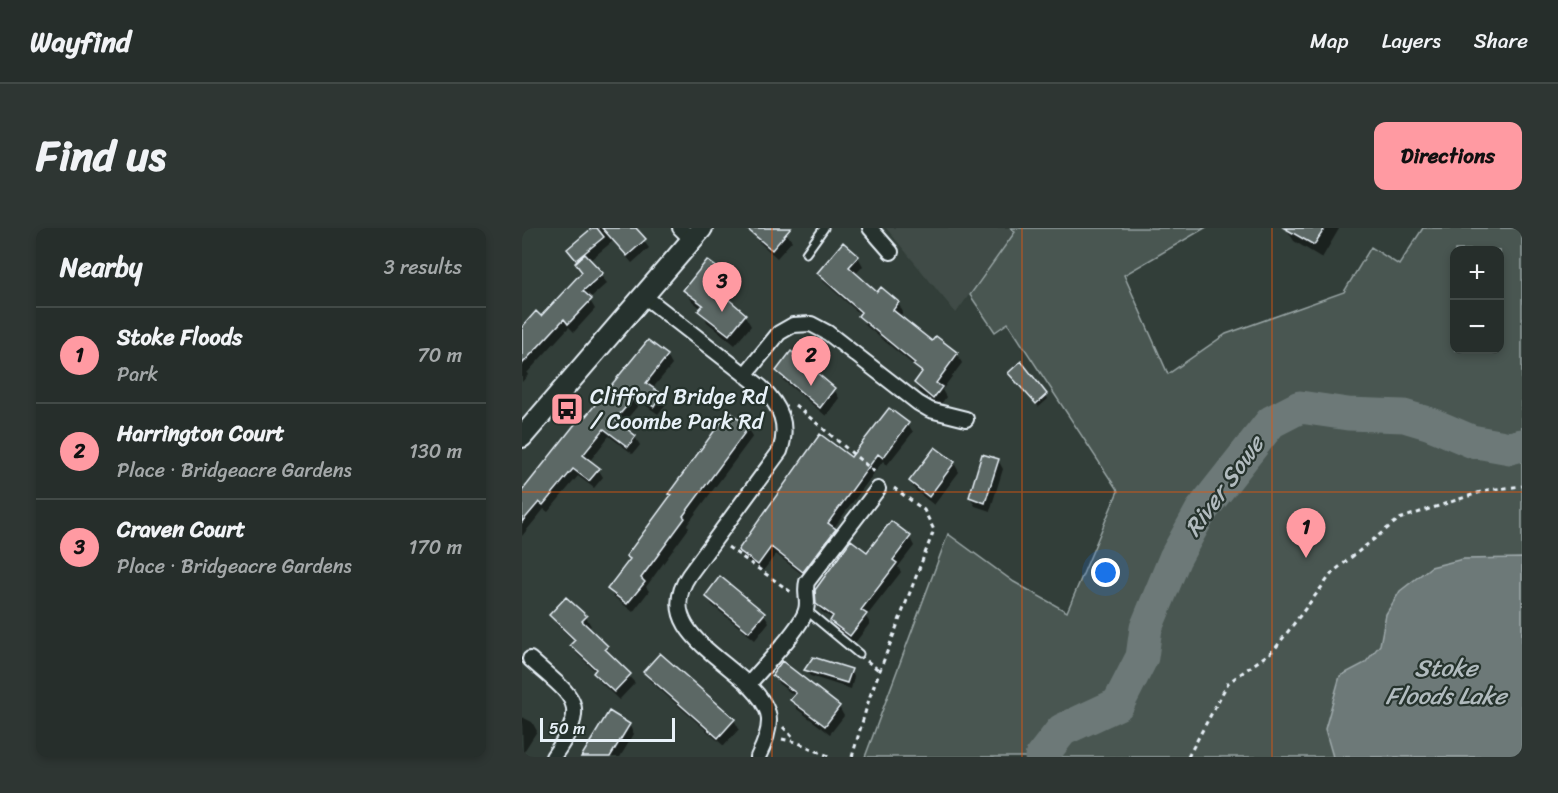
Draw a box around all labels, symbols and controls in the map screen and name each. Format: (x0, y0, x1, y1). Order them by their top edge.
text: Wayfind (30, 17, 131, 66)
text: Map (1310, 22, 1349, 60)
text: Layers (1382, 22, 1441, 60)
text: Share (1474, 22, 1528, 60)
text: Find us (36, 119, 166, 193)
button: Directions (1374, 122, 1522, 190)
text: Nearby (60, 244, 142, 290)
map controls (1450, 246, 1504, 354)
button: + (1450, 246, 1504, 300)
text: 3 results (384, 250, 462, 285)
pin: 3 (702, 262, 742, 312)
button: − (1450, 300, 1504, 354)
text: Stoke Floods (117, 318, 242, 357)
pin: 2 (792, 336, 830, 386)
text: 1 (75, 338, 84, 373)
text: 70 m (417, 338, 462, 373)
text: Park (117, 357, 158, 392)
place label: Clifford Bridge Rd / Coombe Park Rd (590, 377, 768, 441)
bus stop icon: Clifford Bridge Rd / Coombe Park Rd (549, 391, 585, 427)
text: Harrington Court (117, 414, 284, 453)
water label: River Sowe (1173, 424, 1277, 546)
text: 2 (74, 434, 85, 469)
text: 130 m (409, 434, 462, 469)
text: Place · Bridgeacre Gardens (117, 453, 352, 488)
pin: 1 (1286, 508, 1326, 558)
text: Craven Court (117, 510, 245, 549)
text: 3 (74, 530, 85, 565)
text: 170 m (409, 530, 462, 565)
text: Place · Bridgeacre Gardens (117, 549, 352, 584)
your location (1091, 558, 1120, 587)
water label: Stoke Floods Lake (1385, 647, 1509, 717)
text: 50 m (549, 714, 585, 743)
scale bar (540, 715, 675, 742)

